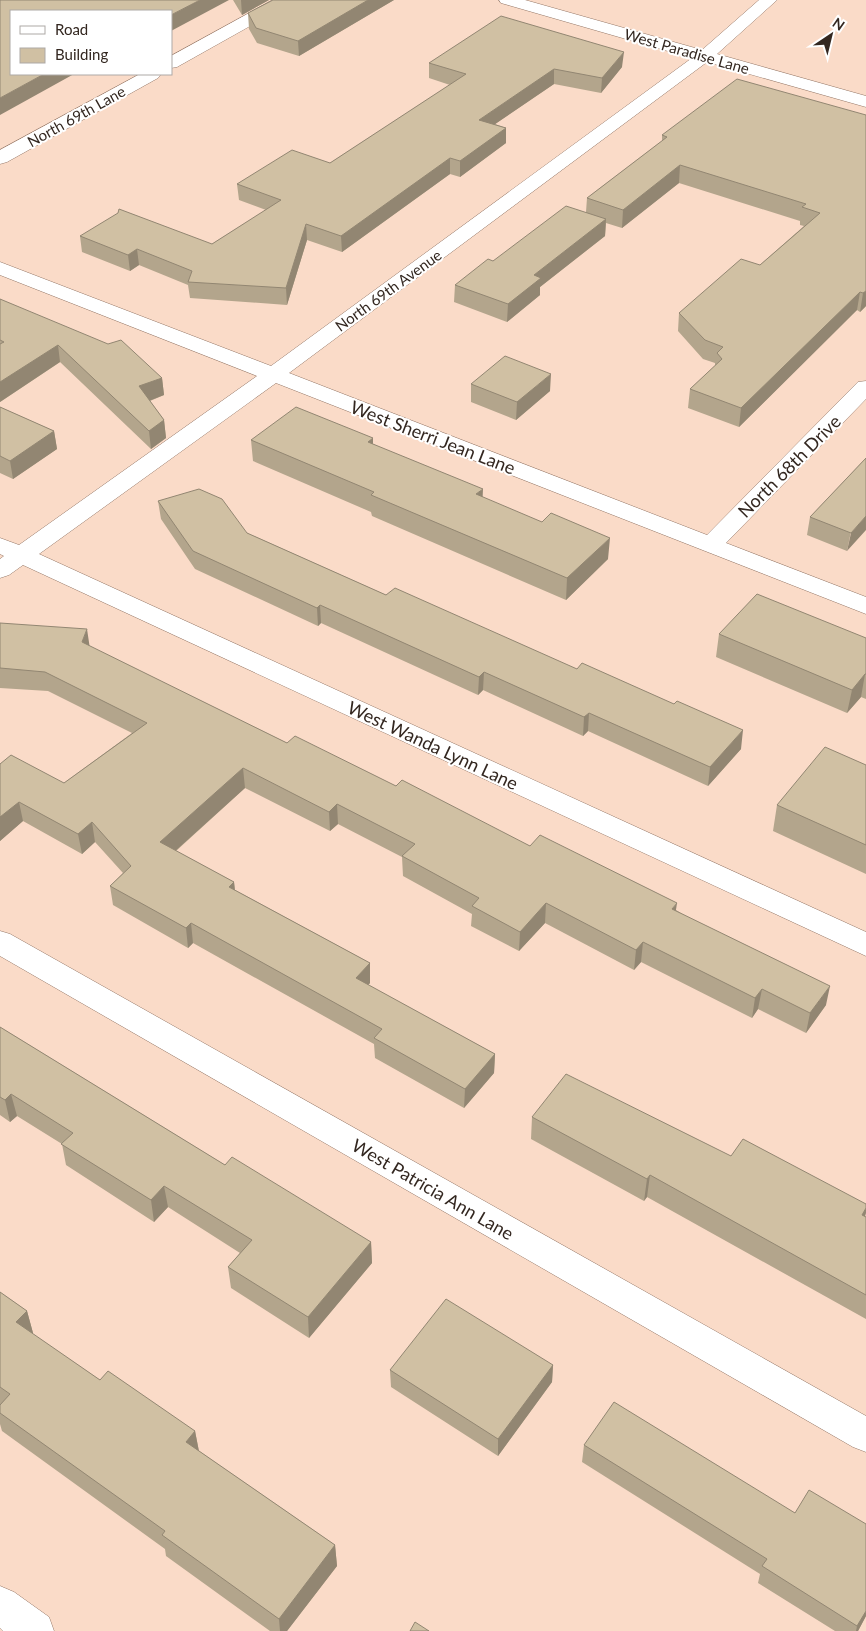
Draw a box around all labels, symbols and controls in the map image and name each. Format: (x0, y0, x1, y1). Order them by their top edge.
legend (10, 10, 172, 75)
north arrow (806, 10, 856, 60)
text: N (829, 14, 848, 34)
text: Road (55, 20, 88, 38)
street label: West Paradise Lane (622, 25, 752, 77)
text: Building (55, 45, 108, 63)
street label: North 69th Lane (24, 82, 128, 150)
street label: North 69th Avenue (331, 245, 445, 335)
street label: West Sherri Jean Lane (347, 395, 519, 479)
street label: North 68th Drive (733, 410, 845, 522)
street label: West Wanda Lynn Lane (344, 696, 522, 794)
street label: West Patricia Ann Lane (348, 1134, 518, 1244)

